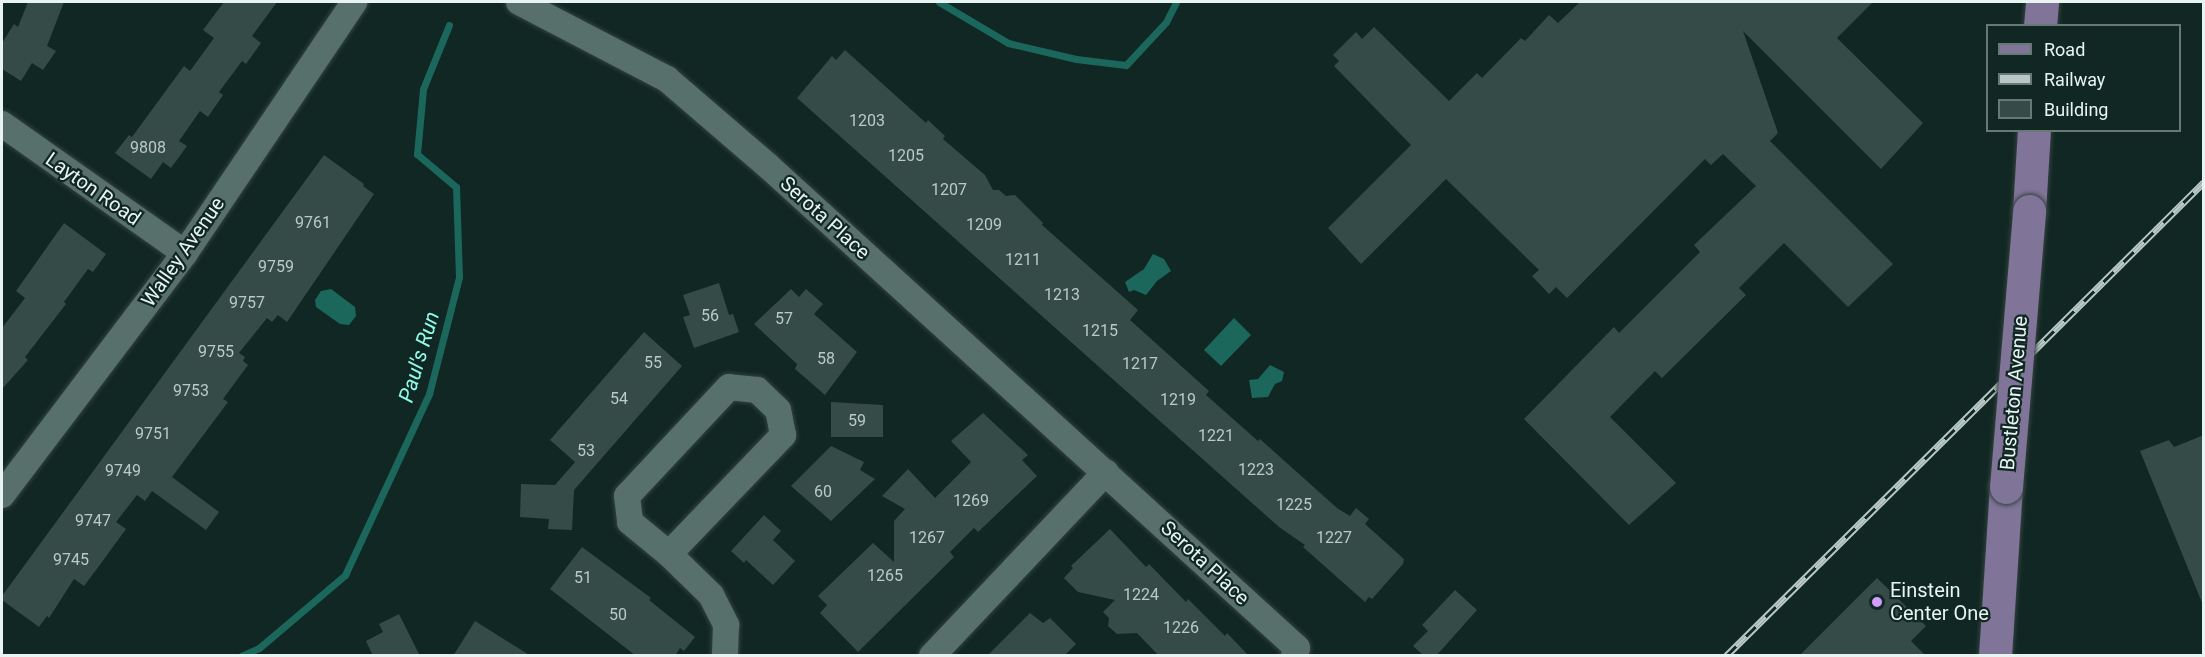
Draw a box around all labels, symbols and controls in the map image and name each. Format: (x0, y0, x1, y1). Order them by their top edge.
legend (1986, 24, 2181, 132)
text: Road (2044, 39, 2085, 60)
text: Railway (2044, 69, 2105, 90)
text: Building (2044, 99, 2108, 120)
house number: 1203 (849, 111, 885, 131)
house number: 9808 (130, 138, 166, 158)
house number: 1205 (888, 146, 924, 166)
street label: Layton Road (41, 147, 145, 231)
street label: Serota Place (775, 172, 875, 264)
house number: 1207 (931, 180, 967, 200)
street label: Walley Avenue (136, 193, 230, 311)
house number: 9761 (295, 213, 331, 233)
house number: 1209 (966, 215, 1002, 235)
house number: 1211 (1005, 250, 1041, 270)
house number: 9759 (258, 257, 294, 277)
house number: 1213 (1044, 285, 1080, 305)
house number: 9757 (229, 293, 265, 313)
house number: 56 (701, 306, 719, 326)
water label: Paul's Run (393, 309, 445, 405)
house number: 57 (775, 309, 793, 329)
street label: Bustleton Avenue (1995, 315, 2033, 471)
house number: 1215 (1082, 321, 1118, 341)
house number: 9755 (198, 342, 234, 362)
house number: 58 (817, 349, 835, 369)
house number: 55 (644, 353, 662, 373)
house number: 1217 (1122, 354, 1158, 374)
house number: 9753 (173, 381, 209, 401)
house number: 54 (610, 389, 628, 409)
house number: 1219 (1160, 390, 1196, 410)
house number: 59 (848, 411, 866, 431)
house number: 9751 (135, 424, 171, 444)
house number: 1221 (1198, 426, 1234, 446)
house number: 53 (577, 441, 595, 461)
house number: 1223 (1238, 460, 1274, 480)
house number: 9749 (105, 461, 141, 481)
house number: 60 (814, 482, 832, 502)
house number: 1269 (953, 491, 989, 511)
house number: 1225 (1276, 495, 1312, 515)
house number: 9747 (75, 511, 111, 531)
street label: Serota Place (1156, 516, 1254, 610)
house number: 1267 (909, 528, 945, 548)
house number: 1227 (1316, 528, 1352, 548)
house number: 9745 (53, 550, 89, 570)
house number: 1265 (867, 566, 903, 586)
house number: 51 (574, 568, 592, 588)
place label: Einstein Center One (1890, 578, 1989, 625)
house number: 1224 (1123, 585, 1159, 605)
marker: Einstein Center One (1868, 593, 1886, 611)
house number: 50 (609, 605, 627, 625)
house number: 1226 (1163, 618, 1199, 638)

